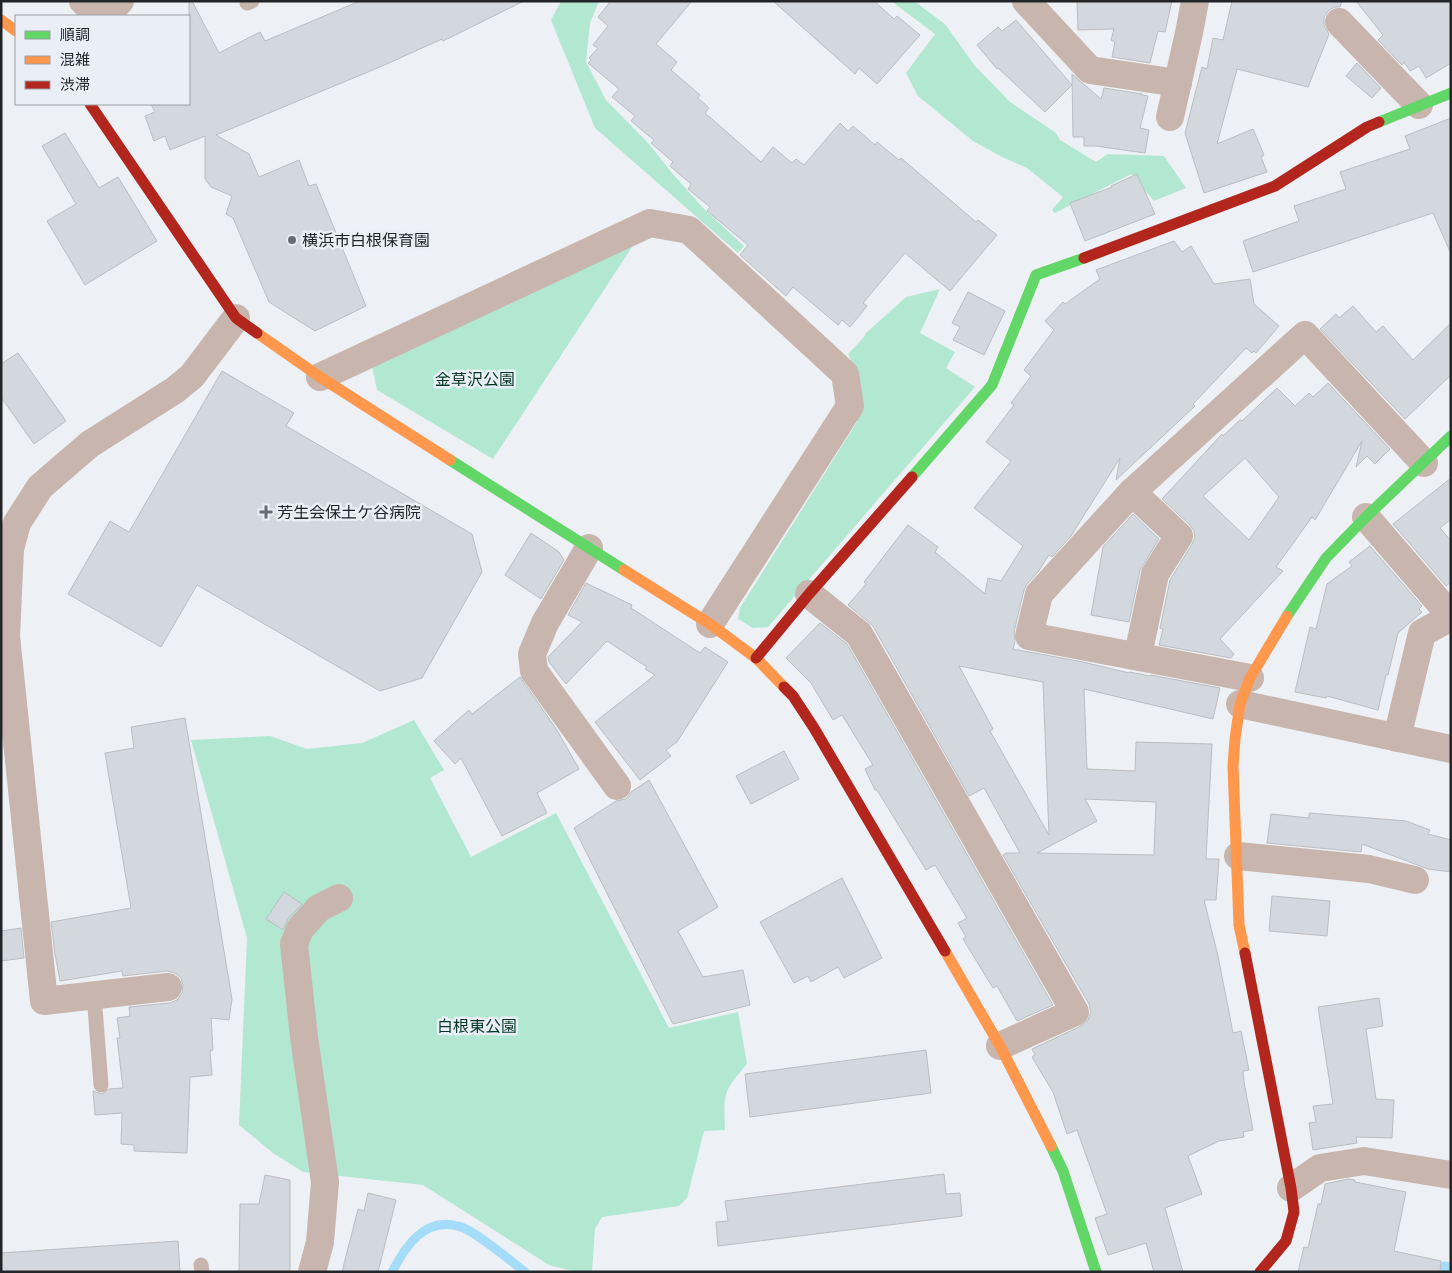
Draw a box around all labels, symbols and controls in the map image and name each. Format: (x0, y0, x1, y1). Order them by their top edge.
legend (15, 15, 190, 105)
text: 順調 (60, 26, 90, 44)
text: 混雑 (60, 51, 90, 69)
text: 渋滞 (60, 76, 90, 94)
place label: 横浜市白根保育園 (302, 231, 430, 250)
marker: 横浜市白根保育園 (286, 234, 298, 246)
park label: 金草沢公園 (435, 370, 515, 389)
place label: 芳生会保土ケ谷病院 (277, 503, 421, 522)
marker: 芳生会保土ケ谷病院 (259, 505, 273, 519)
park label: 白根東公園 (437, 1017, 517, 1036)

